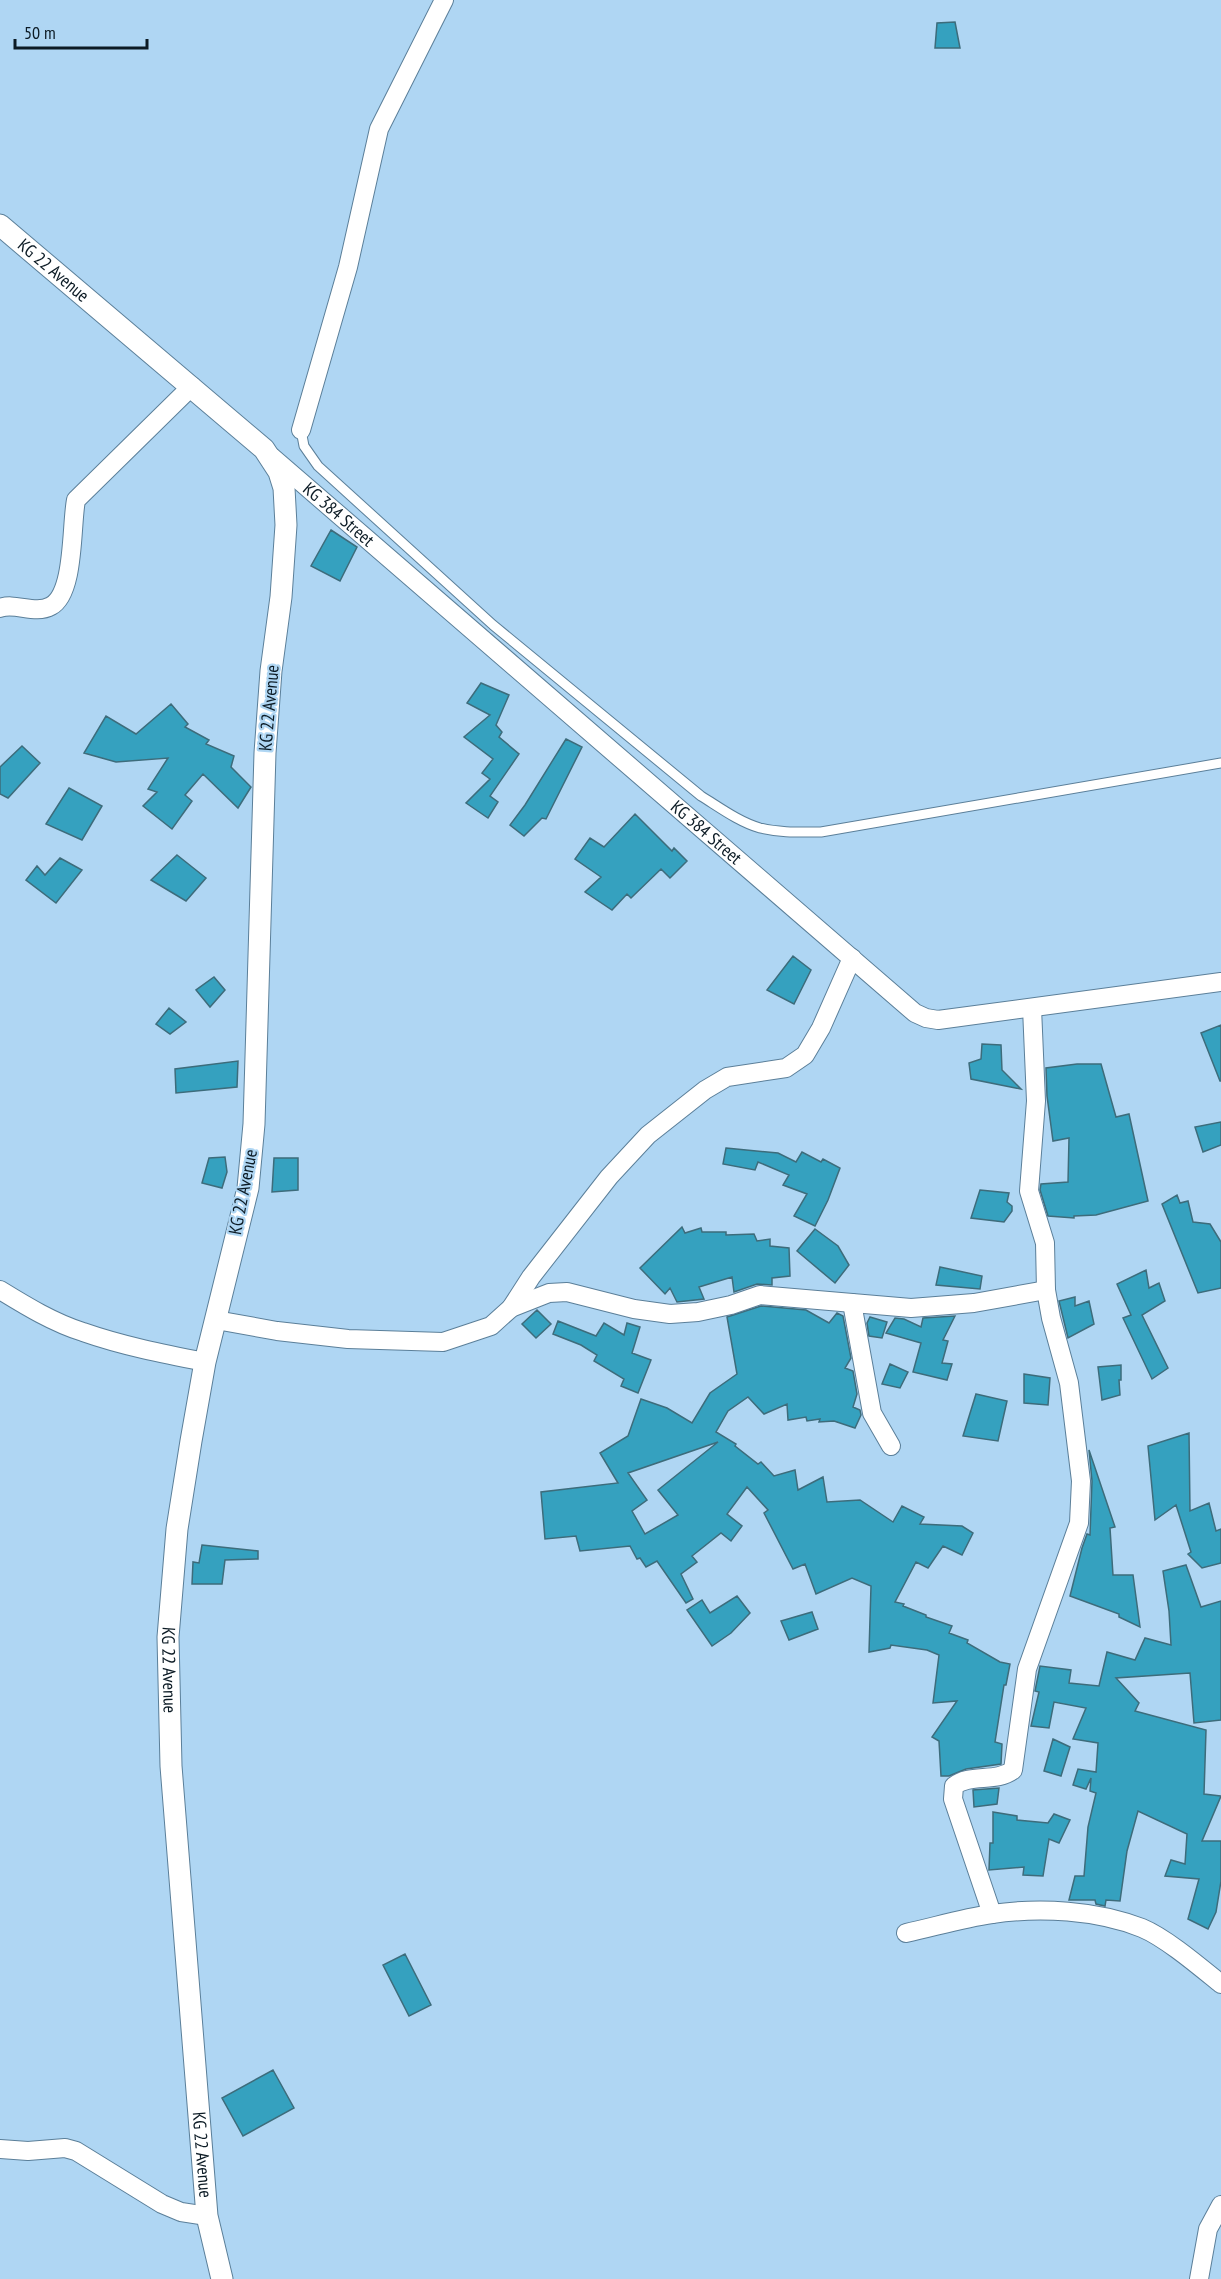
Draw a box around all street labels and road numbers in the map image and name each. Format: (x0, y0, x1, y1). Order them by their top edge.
street label: KG 22 Avenue (13, 233, 94, 307)
street label: KG 384 Street (299, 477, 379, 551)
street label: KG 22 Avenue (253, 664, 284, 752)
street label: KG 384 Street (666, 795, 747, 869)
street label: KG 22 Avenue (223, 1147, 262, 1236)
street label: KG 22 Avenue (157, 1626, 182, 1713)
street label: KG 22 Avenue (188, 2111, 218, 2199)

